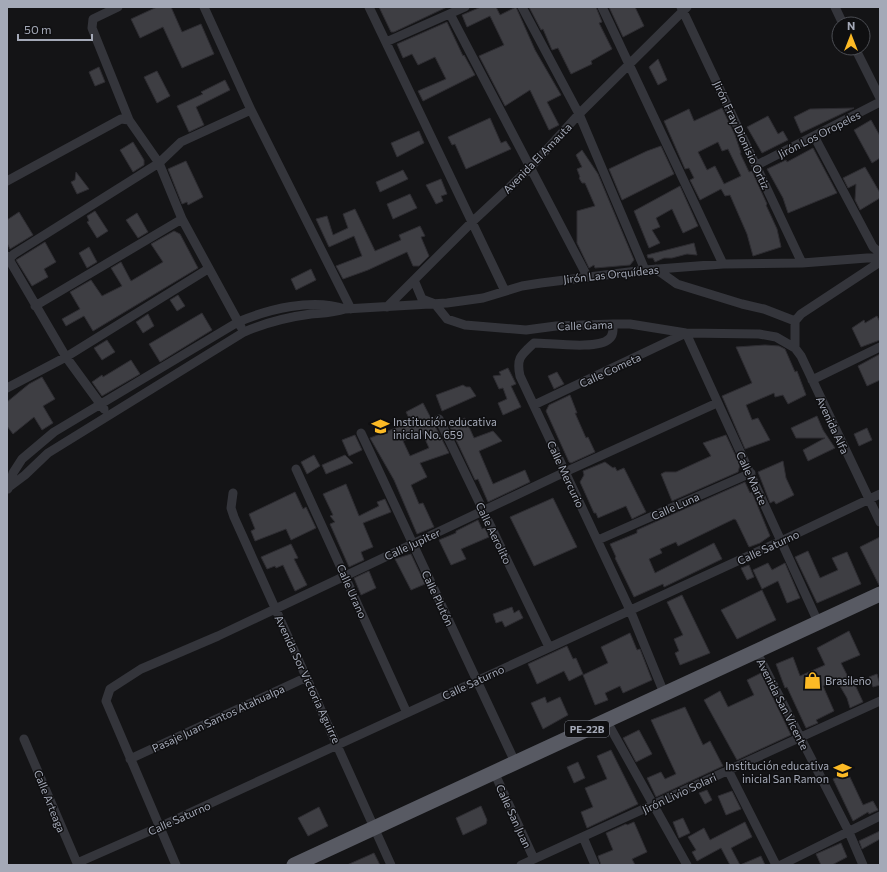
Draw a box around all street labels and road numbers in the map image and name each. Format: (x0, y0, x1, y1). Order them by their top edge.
street label: Jirón Fray Dionisio Ortiz (710, 79, 773, 192)
street label: Jirón Los Oropeles (776, 108, 863, 161)
street label: Avenida El Amauta (500, 120, 574, 196)
street label: Jirón Las Orquídeas (563, 263, 659, 286)
street label: Calle Gama (557, 318, 613, 332)
street label: Calle Cometa (577, 350, 643, 390)
street label: Avenida Alfa (814, 394, 852, 456)
street label: Calle Mercurio (545, 438, 587, 510)
street label: Calle Marte (734, 449, 770, 507)
street label: Calle Luna (649, 490, 701, 522)
street label: Calle Aerolito (473, 500, 515, 566)
street label: Calle Jupiter (382, 525, 443, 563)
street label: Calle Saturno (735, 527, 801, 567)
street label: Calle Urano (334, 562, 370, 620)
street label: Calle Plutón (419, 568, 457, 628)
street label: Avenida Sor Victoria Aguirre (273, 613, 344, 745)
street label: Avenida San Vicente (754, 656, 812, 752)
street label: Calle Saturno (440, 662, 506, 702)
street label: Pasaje Juan Santos Atahualpa (150, 682, 287, 755)
road number: PE-22B (565, 721, 609, 737)
street label: Calle Arteaga (32, 768, 68, 834)
street label: Jirón Livio Solari (640, 770, 719, 817)
street label: Calle San Juan (493, 782, 534, 850)
street label: Calle Saturno (146, 798, 213, 838)

